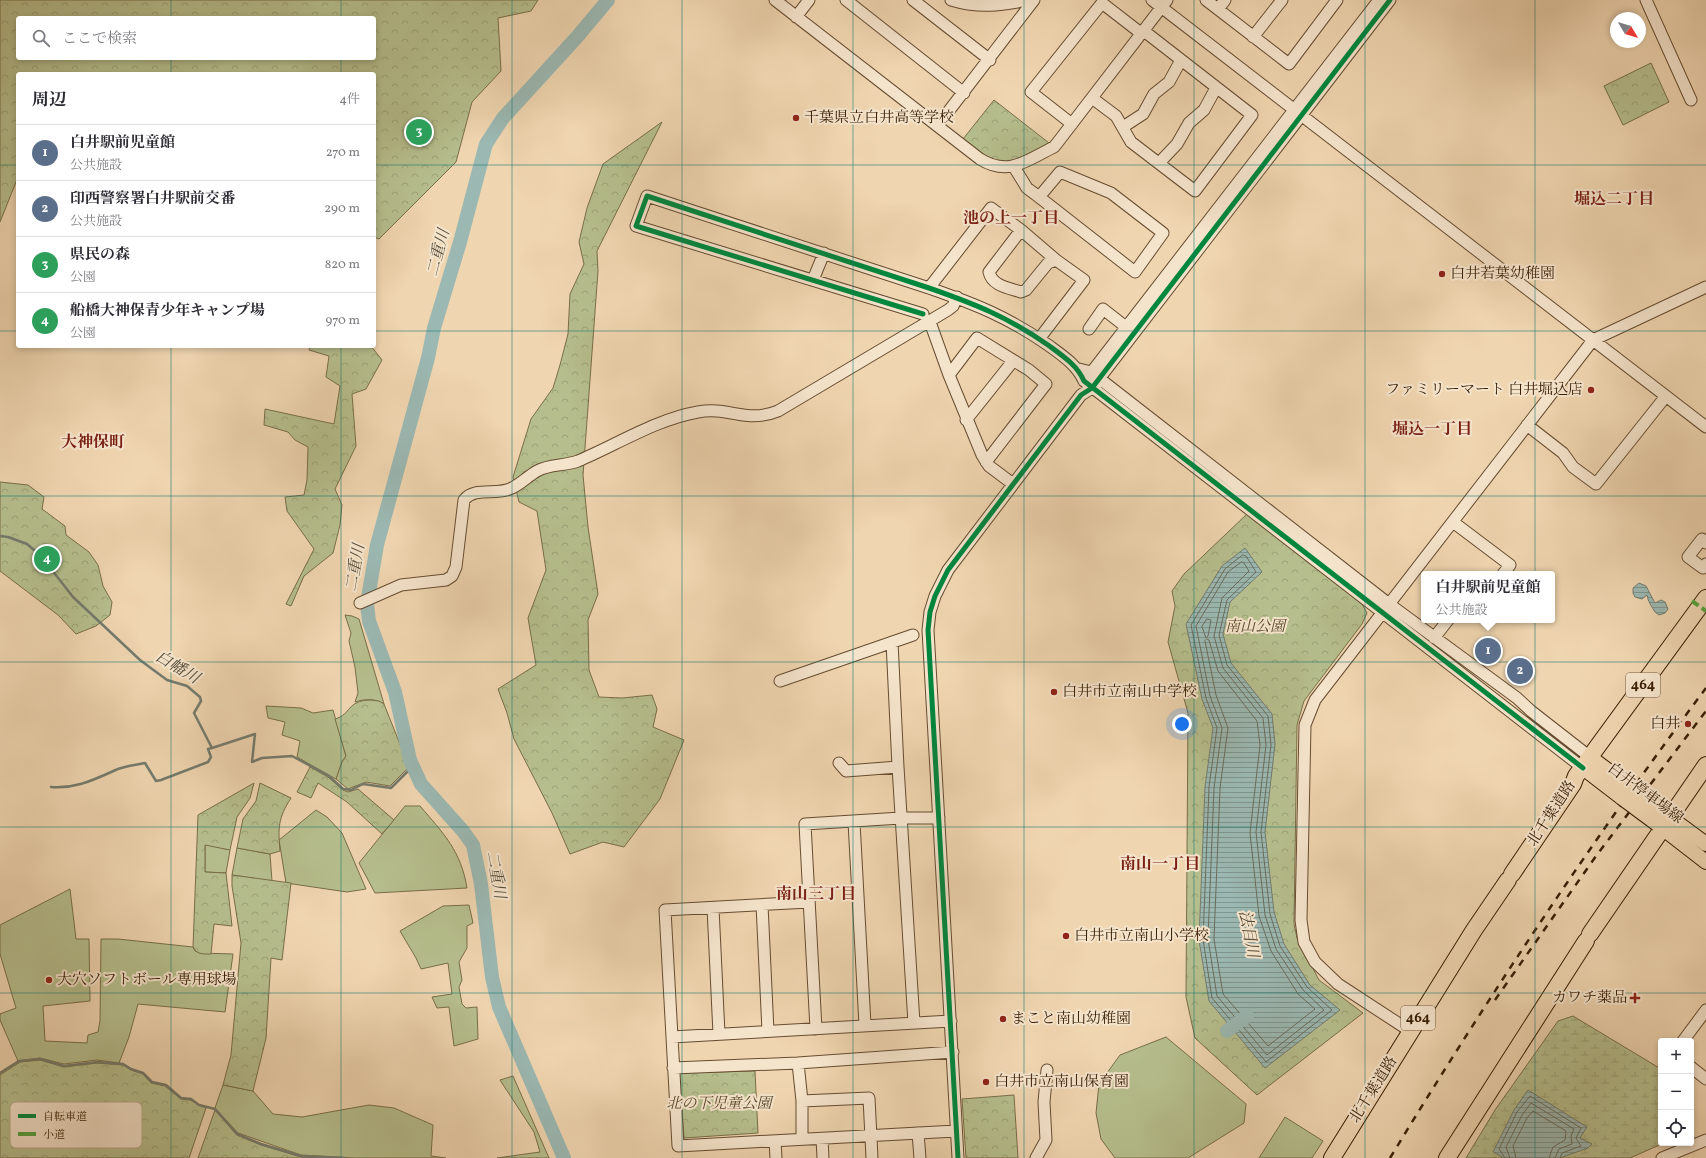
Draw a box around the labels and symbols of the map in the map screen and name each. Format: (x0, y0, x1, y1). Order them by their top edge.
north arrow (1610, 12, 1646, 48)
place label: 千葉県立白井高等学校 (804, 108, 954, 129)
marker: 千葉県立白井高等学校 (791, 113, 801, 123)
pin: 3 (406, 117, 432, 147)
district label: 堀込二丁目 (1574, 189, 1654, 211)
district label: 池の上一丁目 (963, 208, 1059, 230)
water label: 二重川 (422, 225, 456, 279)
place label: 白井若葉幼稚園 (1450, 264, 1555, 285)
marker: 白井若葉幼稚園 (1437, 269, 1447, 279)
place label: ファミリーマート 白井堀込店 (1385, 380, 1583, 401)
marker: ファミリーマート 白井堀込店 (1586, 385, 1596, 395)
district label: 堀込一丁目 (1392, 419, 1472, 441)
district label: 大神保町 (61, 432, 125, 454)
water label: 二重川 (341, 540, 371, 594)
pin: 4 (34, 544, 60, 574)
park label: 南山公園 (1225, 617, 1288, 638)
pin: 1 (1475, 636, 1501, 666)
water label: 白幡川 (151, 646, 205, 691)
pin: 2 (1507, 656, 1533, 686)
road number: 464 (1626, 673, 1660, 697)
place label: 白井市立南山中学校 (1062, 682, 1197, 703)
marker: 白井市立南山中学校 (1049, 687, 1059, 697)
your location (1172, 714, 1192, 734)
place label: 白井 (1650, 714, 1680, 735)
marker: 白井 (1683, 719, 1693, 729)
street label: 白井停車場線 (1603, 759, 1687, 829)
street label: 北千葉道路 (1523, 777, 1581, 851)
water label: 二重川 (480, 849, 510, 903)
district label: 南山一丁目 (1120, 854, 1200, 876)
district label: 南山三丁目 (776, 884, 856, 906)
water label: 法目川 (1233, 908, 1264, 962)
place label: 白井市立南山小学校 (1074, 926, 1209, 947)
marker: 白井市立南山小学校 (1061, 931, 1071, 941)
place label: 大穴ソフトボール専用球場 (57, 970, 237, 991)
marker: 大穴ソフトボール専用球場 (44, 975, 54, 985)
place label: カワチ薬品 (1552, 988, 1627, 1009)
marker: カワチ薬品 (1630, 993, 1640, 1003)
road number: 464 (1401, 1006, 1435, 1030)
place label: まこと南山幼稚園 (1011, 1009, 1131, 1030)
marker: まこと南山幼稚園 (998, 1014, 1008, 1024)
street label: 北千葉道路 (1345, 1053, 1403, 1127)
place label: 白井市立南山保育園 (994, 1072, 1129, 1093)
marker: 白井市立南山保育園 (981, 1077, 991, 1087)
park label: 北の下児童公園 (666, 1094, 774, 1115)
legend (10, 1102, 142, 1148)
text: 自転車道 (43, 1110, 87, 1125)
text: 小道 (43, 1128, 65, 1143)

